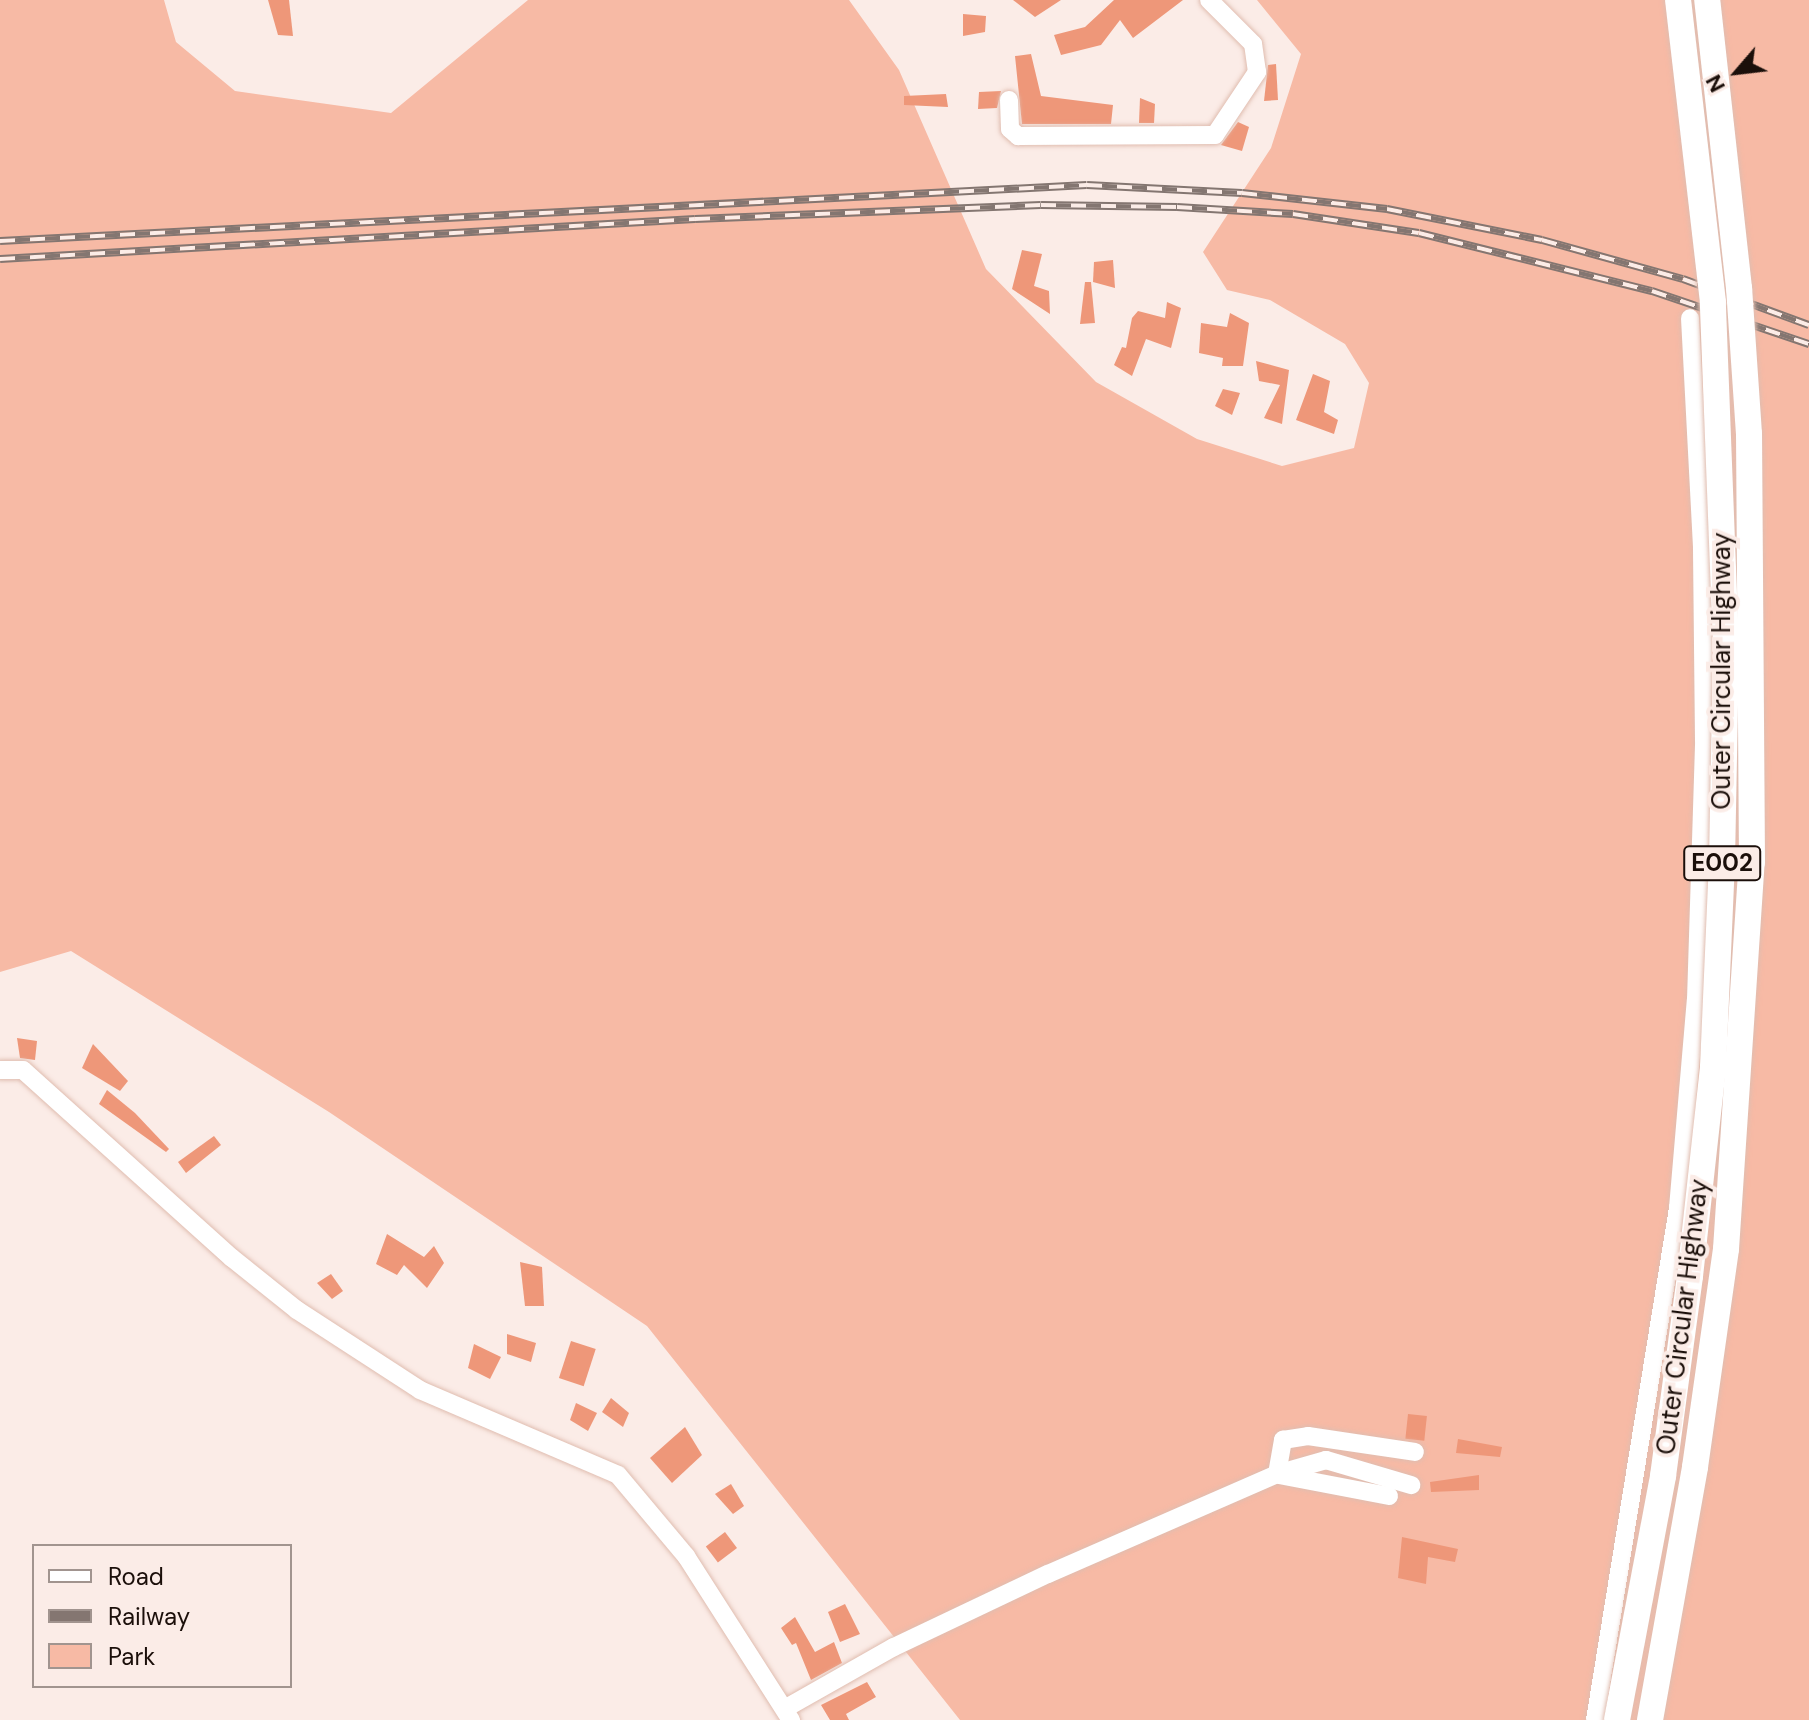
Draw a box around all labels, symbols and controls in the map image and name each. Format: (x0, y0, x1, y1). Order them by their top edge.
north arrow (1697, 32, 1777, 112)
text: N (1699, 70, 1732, 97)
street label: Outer Circular Highway (1706, 532, 1738, 810)
road number: E002 (1682, 843, 1762, 883)
street label: Outer Circular Highway (1651, 1177, 1715, 1457)
legend (32, 1544, 292, 1688)
text: Road (108, 1561, 164, 1592)
text: Railway (108, 1601, 190, 1632)
text: Park (108, 1641, 155, 1672)

